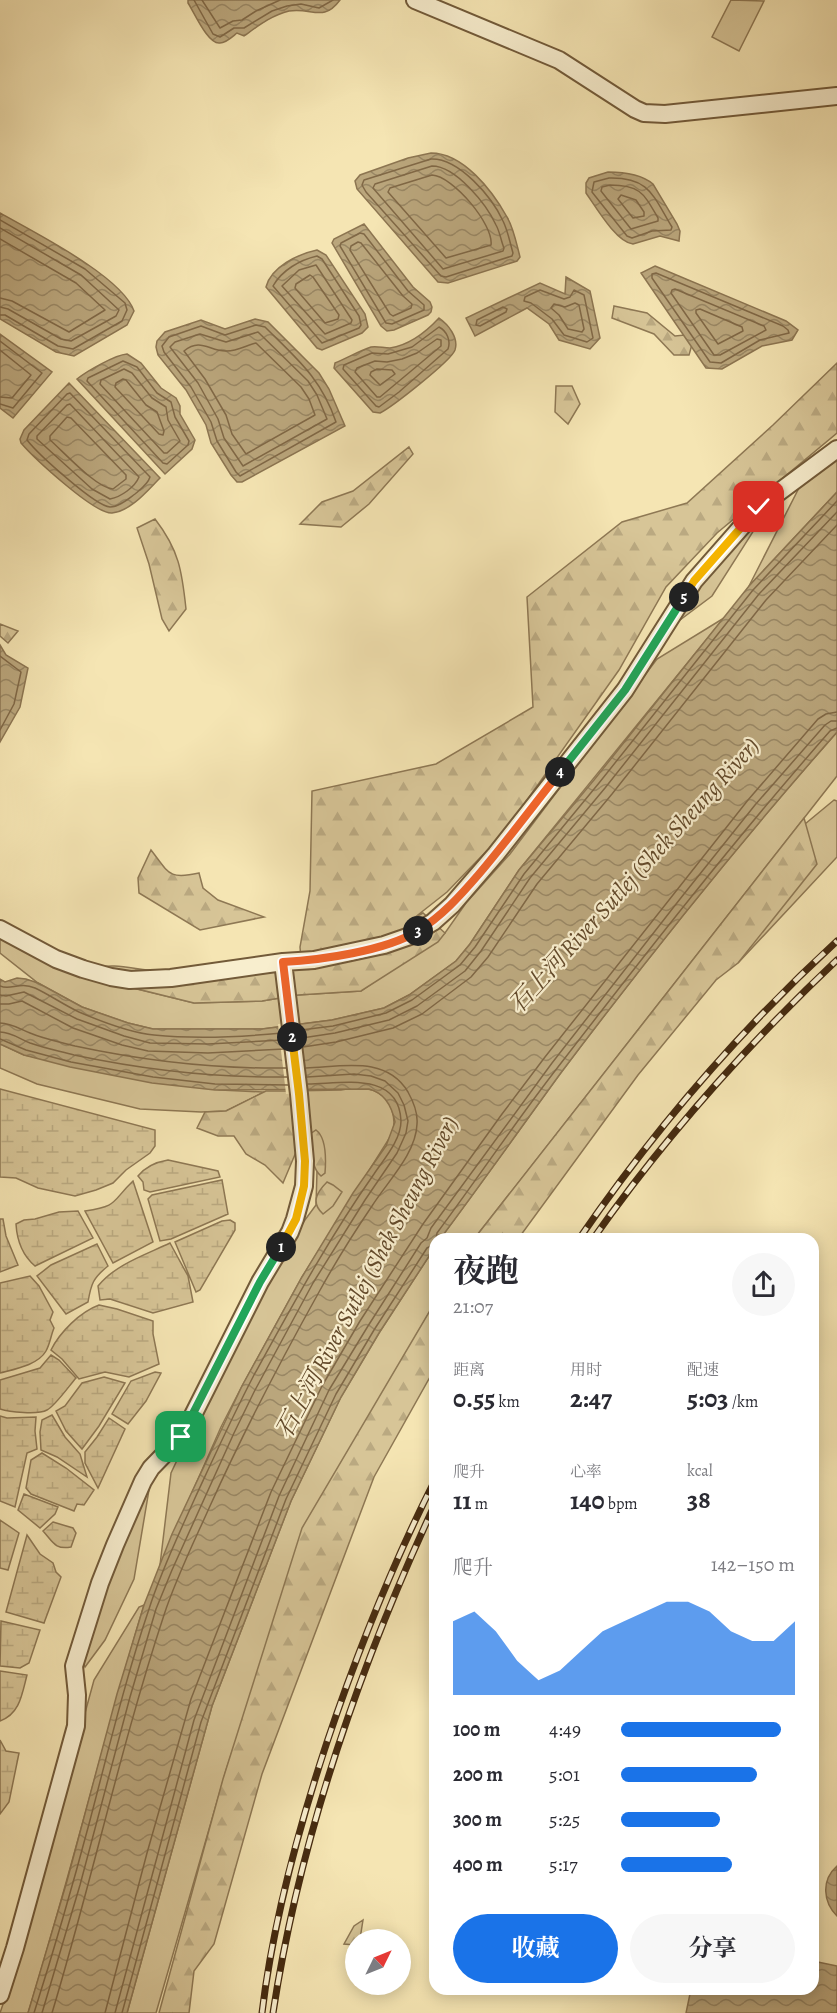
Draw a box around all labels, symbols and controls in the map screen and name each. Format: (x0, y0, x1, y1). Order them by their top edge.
pin (733, 481, 784, 532)
icon: check (742, 490, 775, 523)
pin: 5 (669, 582, 699, 612)
text: 5 (681, 586, 687, 608)
water label: 石上河 River Sutlej (Shek Sheung River) (501, 730, 767, 1020)
pin: 4 (545, 757, 575, 787)
text: 4 (556, 761, 564, 783)
pin: 3 (403, 916, 433, 946)
text: 3 (415, 920, 421, 942)
pin: 2 (277, 1022, 307, 1052)
text: 2 (288, 1026, 296, 1048)
water label: 石上河 River Sutlej (Shek Sheung River) (268, 1110, 466, 1444)
pin: 1 (266, 1232, 296, 1262)
text: 1 (278, 1236, 284, 1258)
text: 夜跑 (453, 1248, 519, 1293)
button: share (732, 1253, 795, 1316)
text: 21:07 (453, 1293, 493, 1320)
text: 距离 (453, 1359, 485, 1381)
text: 用时 (570, 1359, 602, 1381)
text: 配速 (687, 1359, 719, 1381)
text: 0.55 (453, 1381, 495, 1416)
text: 2:47 (570, 1381, 612, 1416)
text: 5:03 (687, 1381, 729, 1416)
text: km (495, 1391, 520, 1413)
text: /km (729, 1391, 758, 1413)
pin (155, 1411, 206, 1462)
icon: arrive (164, 1420, 197, 1453)
text: kcal (687, 1460, 713, 1482)
text: 爬升 (453, 1461, 485, 1483)
text: 心率 (570, 1461, 602, 1483)
text: 38 (687, 1482, 711, 1517)
text: 11 (453, 1483, 472, 1518)
text: 140 (570, 1483, 605, 1518)
text: m (472, 1493, 488, 1515)
text: bpm (605, 1493, 638, 1515)
text: 142–150 m (711, 1551, 795, 1578)
text: 爬升 (453, 1554, 493, 1581)
text: 100 m (453, 1716, 501, 1743)
text: 4:49 (549, 1716, 581, 1743)
text: 200 m (453, 1761, 503, 1788)
text: 5:01 (549, 1761, 580, 1788)
text: 300 m (453, 1806, 502, 1833)
text: 5:25 (549, 1806, 580, 1833)
text: 400 m (453, 1851, 503, 1878)
text: 5:17 (549, 1851, 578, 1878)
button: 收藏 (453, 1914, 618, 1983)
button: 分享 (630, 1914, 795, 1983)
north arrow (345, 1929, 411, 1995)
map controls (345, 1929, 411, 1995)

